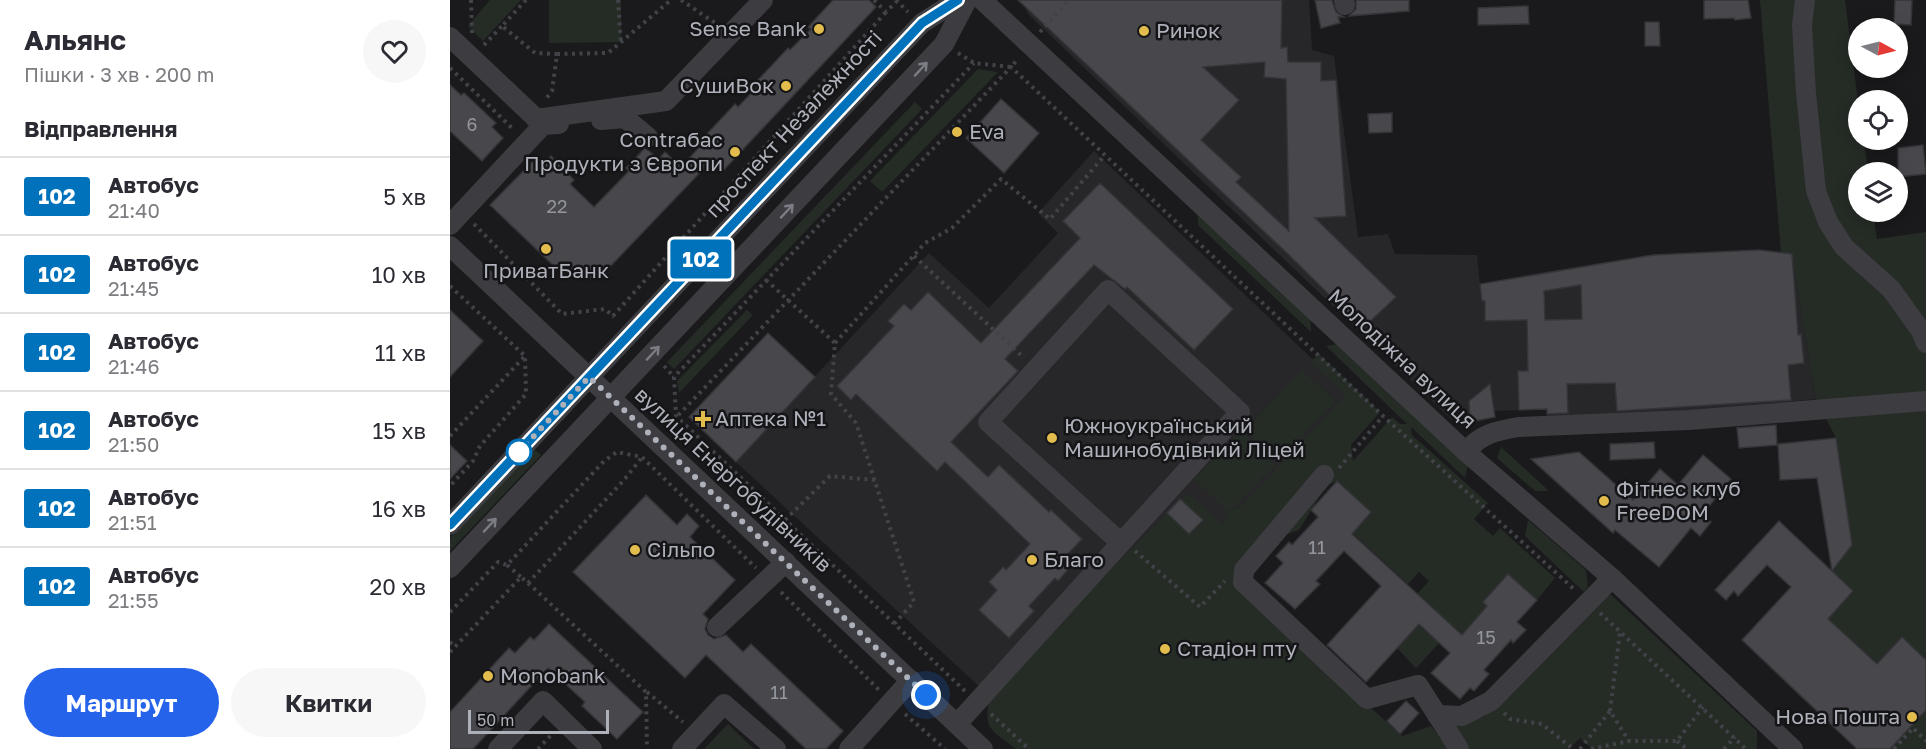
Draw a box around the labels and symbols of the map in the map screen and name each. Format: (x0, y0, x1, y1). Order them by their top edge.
place label: Sense Bank (689, 15, 807, 41)
place label: Ринок (1156, 17, 1220, 43)
north arrow (1848, 18, 1908, 78)
marker: Sense Bank (812, 22, 826, 36)
street label: проспект Незалежності (700, 24, 887, 222)
marker: Ринок (1137, 24, 1151, 38)
one-way arrow (913, 62, 928, 77)
place label: СушиВок (679, 72, 774, 98)
marker: СушиВок (779, 79, 793, 93)
house number: 6 (467, 113, 477, 135)
place label: Eva (969, 118, 1005, 144)
marker: Eva (950, 125, 964, 139)
place label: Contraбас Продукти з Європи (524, 126, 723, 176)
marker: Contraбас Продукти з Європи (728, 145, 742, 159)
house number: 22 (547, 195, 567, 217)
one-way arrow (779, 204, 793, 219)
line badge: 102 (666, 240, 736, 278)
marker: ПриватБанк (539, 242, 553, 256)
place label: ПриватБанк (483, 257, 609, 283)
street label: Молодіжна вулиця (1323, 283, 1482, 434)
one-way arrow (646, 345, 660, 360)
street label: вулиця Енергобудівників (630, 381, 838, 577)
place label: Аптека №1 (715, 405, 826, 431)
marker: Аптека №1 (696, 412, 710, 426)
place label: Южноукраїнський Машинобудівний Ліцей (1064, 412, 1305, 462)
marker: Южноукраїнський Машинобудівний Ліцей (1045, 431, 1059, 445)
unlabelled marker (506, 439, 532, 465)
place label: Фітнес клуб FreeDOM (1616, 475, 1741, 525)
marker: Фітнес клуб FreeDOM (1597, 494, 1611, 508)
one-way arrow (483, 518, 497, 533)
place label: Сільпо (647, 536, 715, 562)
house number: 11 (1308, 536, 1326, 558)
marker: Сільпо (628, 543, 642, 557)
place label: Благо (1044, 546, 1104, 572)
marker: Благо (1025, 553, 1039, 567)
house number: 15 (1476, 626, 1496, 648)
place label: Стадіон пту (1177, 635, 1297, 661)
marker: Стадіон пту (1158, 642, 1172, 656)
place label: Monobank (500, 662, 606, 688)
marker: Monobank (481, 669, 495, 683)
your location (911, 680, 941, 710)
house number: 11 (770, 681, 788, 703)
place label: Нова Пошта (1775, 703, 1900, 729)
scale bar (468, 707, 609, 734)
marker: Нова Пошта (1905, 710, 1919, 724)

